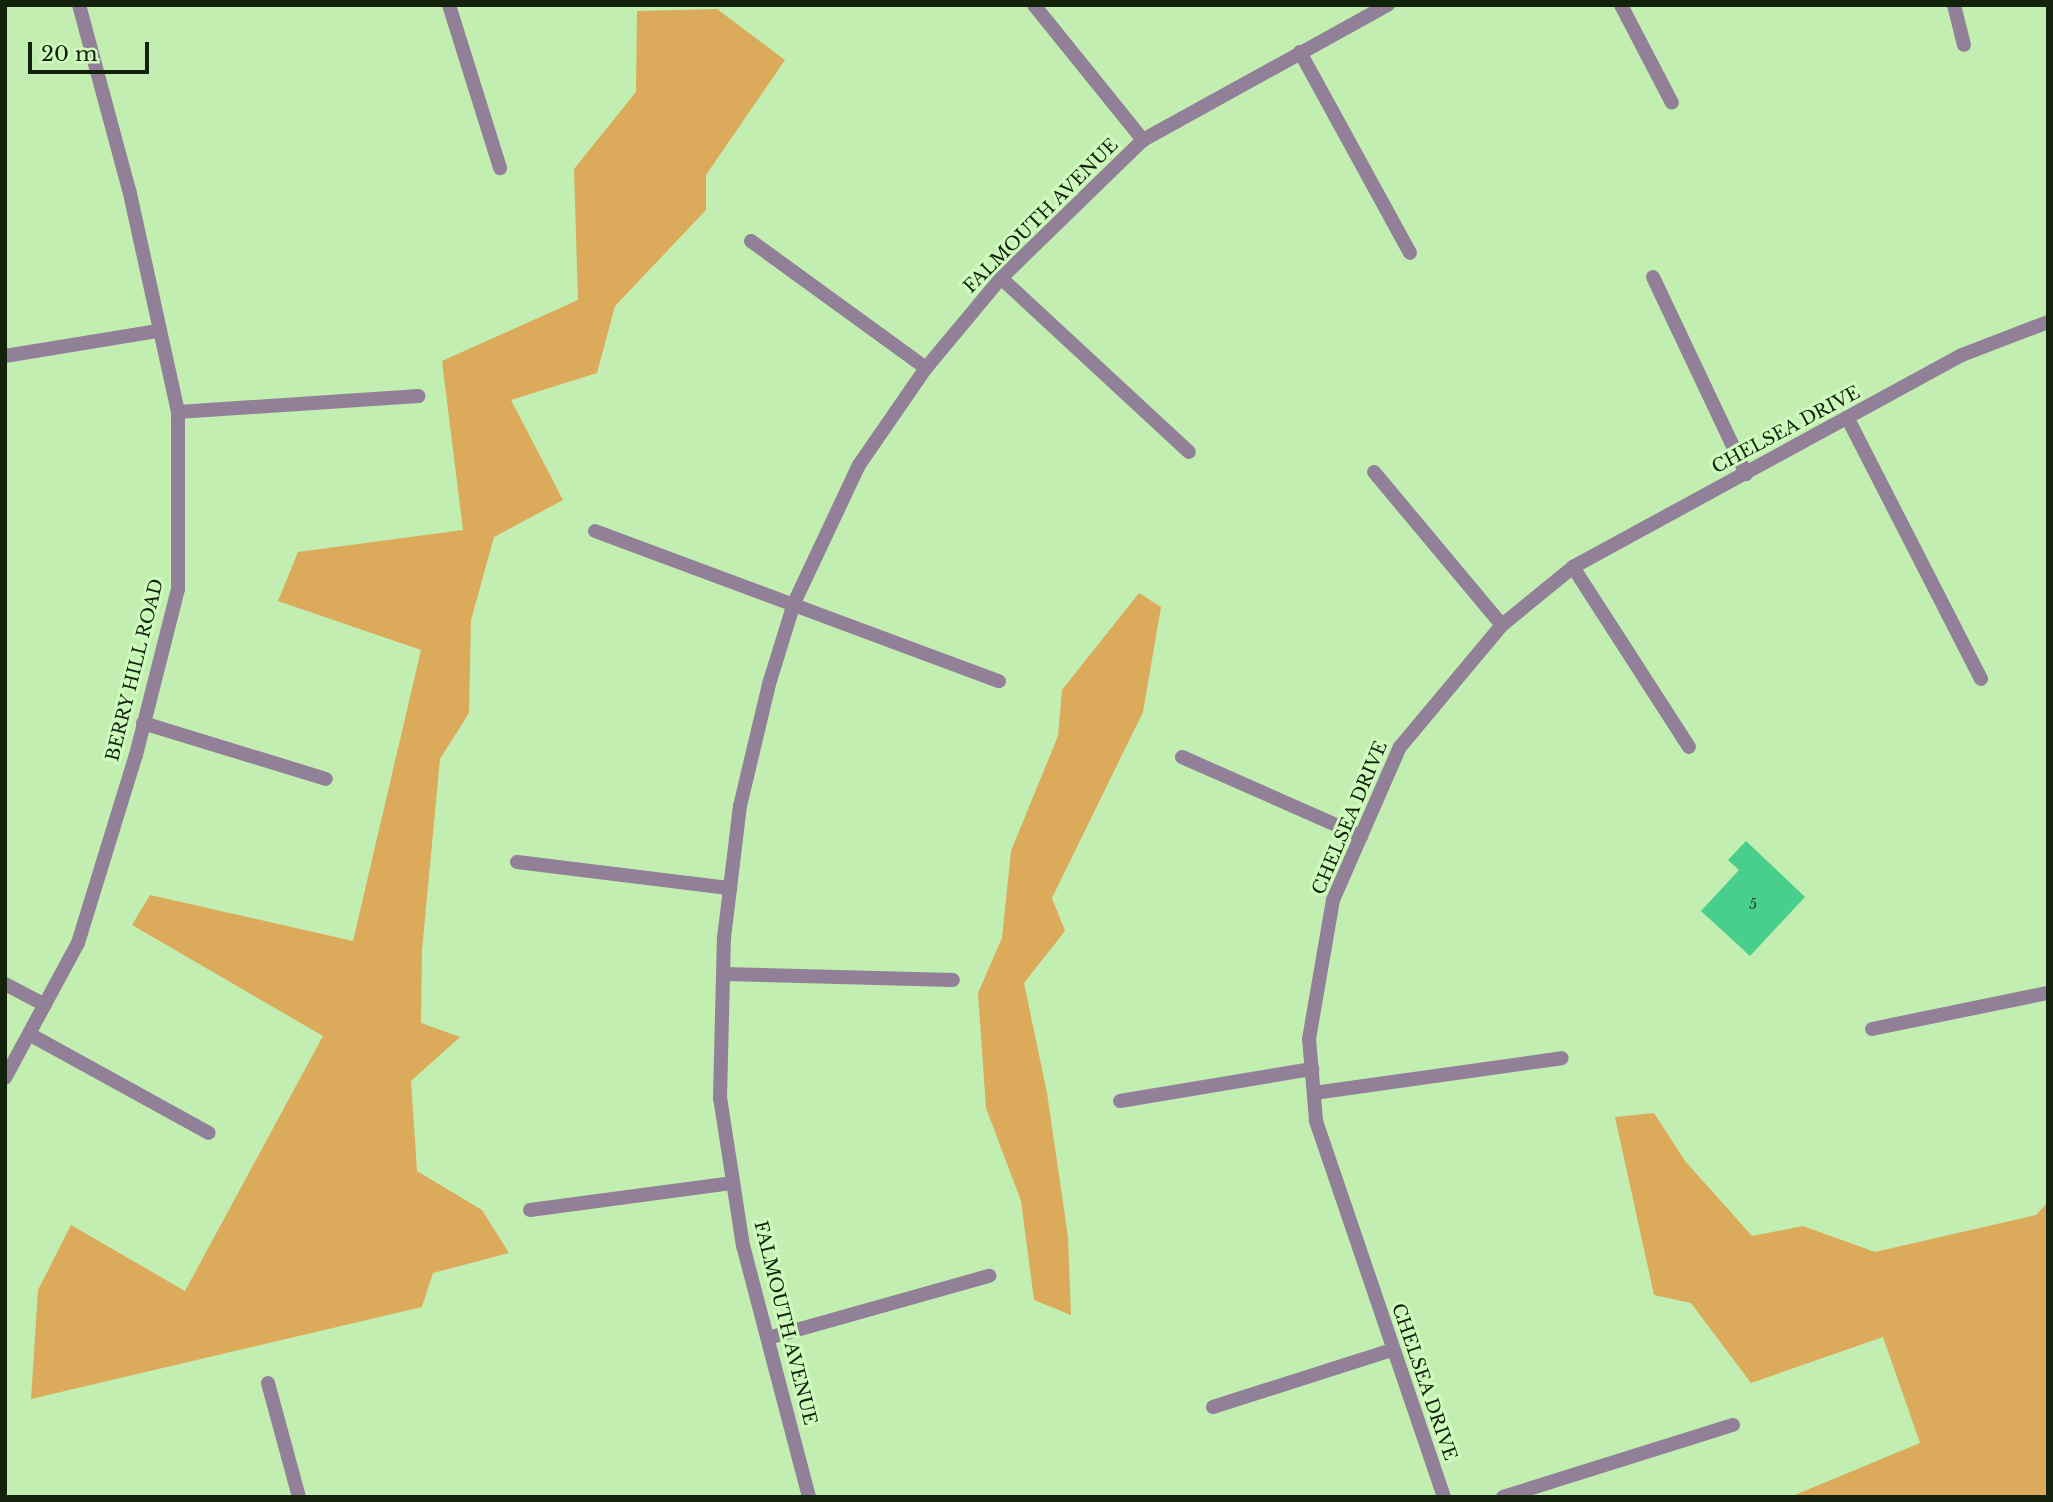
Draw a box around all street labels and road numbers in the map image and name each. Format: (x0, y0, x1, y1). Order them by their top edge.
street label: FALMOUTH AVENUE (959, 134, 1123, 298)
street label: CHELSEA DRIVE (1708, 382, 1864, 478)
street label: BERRY HILL ROAD (102, 576, 168, 764)
street label: CHELSEA DRIVE (1308, 738, 1392, 898)
street label: FALMOUTH AVENUE (749, 1218, 821, 1428)
street label: CHELSEA DRIVE (1387, 1300, 1461, 1464)

